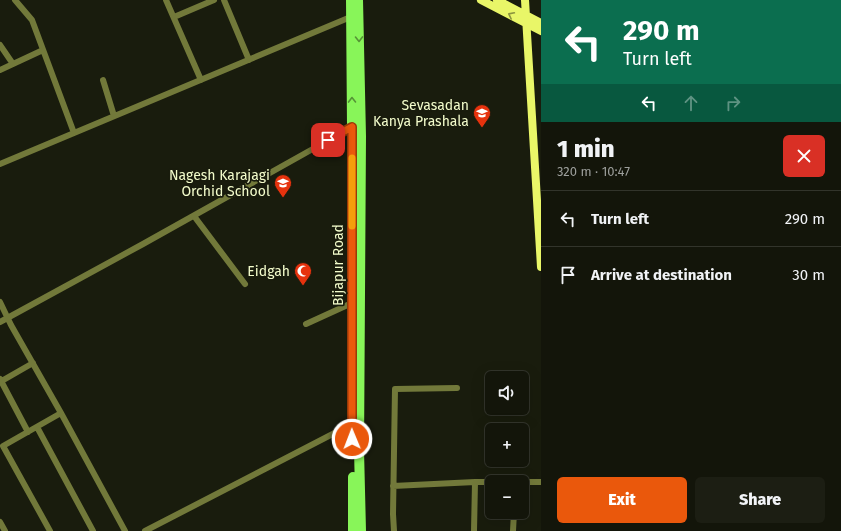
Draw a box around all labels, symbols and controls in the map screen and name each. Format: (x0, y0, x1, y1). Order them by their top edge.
one-way arrow (508, 12, 515, 20)
text: 290 m (623, 14, 700, 47)
icon: left (557, 16, 609, 68)
one-way arrow (355, 36, 363, 42)
text: Turn left (623, 48, 692, 70)
icon: left (638, 92, 660, 114)
icon: ahead (680, 92, 702, 114)
icon: right (722, 92, 744, 114)
one-way arrow (348, 97, 356, 103)
place label: Sevasadan Kanya Prashala (373, 97, 469, 130)
school or university icon: Sevasadan Kanya Prashala (472, 103, 492, 128)
pin (311, 123, 345, 157)
icon: arrive (317, 129, 339, 151)
text: 1 min (557, 135, 615, 163)
button: close (783, 135, 825, 177)
text: 320 m · 10:47 (557, 164, 630, 179)
place label: Nagesh Karajagi Orchid School (169, 167, 270, 200)
school or university icon: Nagesh Karajagi Orchid School (273, 173, 293, 198)
icon: left (557, 208, 579, 230)
text: Turn left (591, 210, 649, 228)
text: 290 m (785, 210, 825, 228)
street label: Bijapur Road (330, 224, 347, 306)
mosque icon: Eidgah (293, 261, 313, 286)
place label: Eidgah (247, 263, 290, 280)
icon: arrive (557, 264, 579, 286)
text: Arrive at destination (591, 266, 732, 284)
text: 30 m (792, 266, 825, 284)
map controls (485, 371, 529, 519)
button: sound (485, 371, 529, 415)
position arrow (331, 418, 373, 460)
button: + (485, 423, 529, 467)
button: − (485, 475, 529, 519)
button: Exit (557, 477, 687, 523)
button: Share (695, 477, 825, 523)

